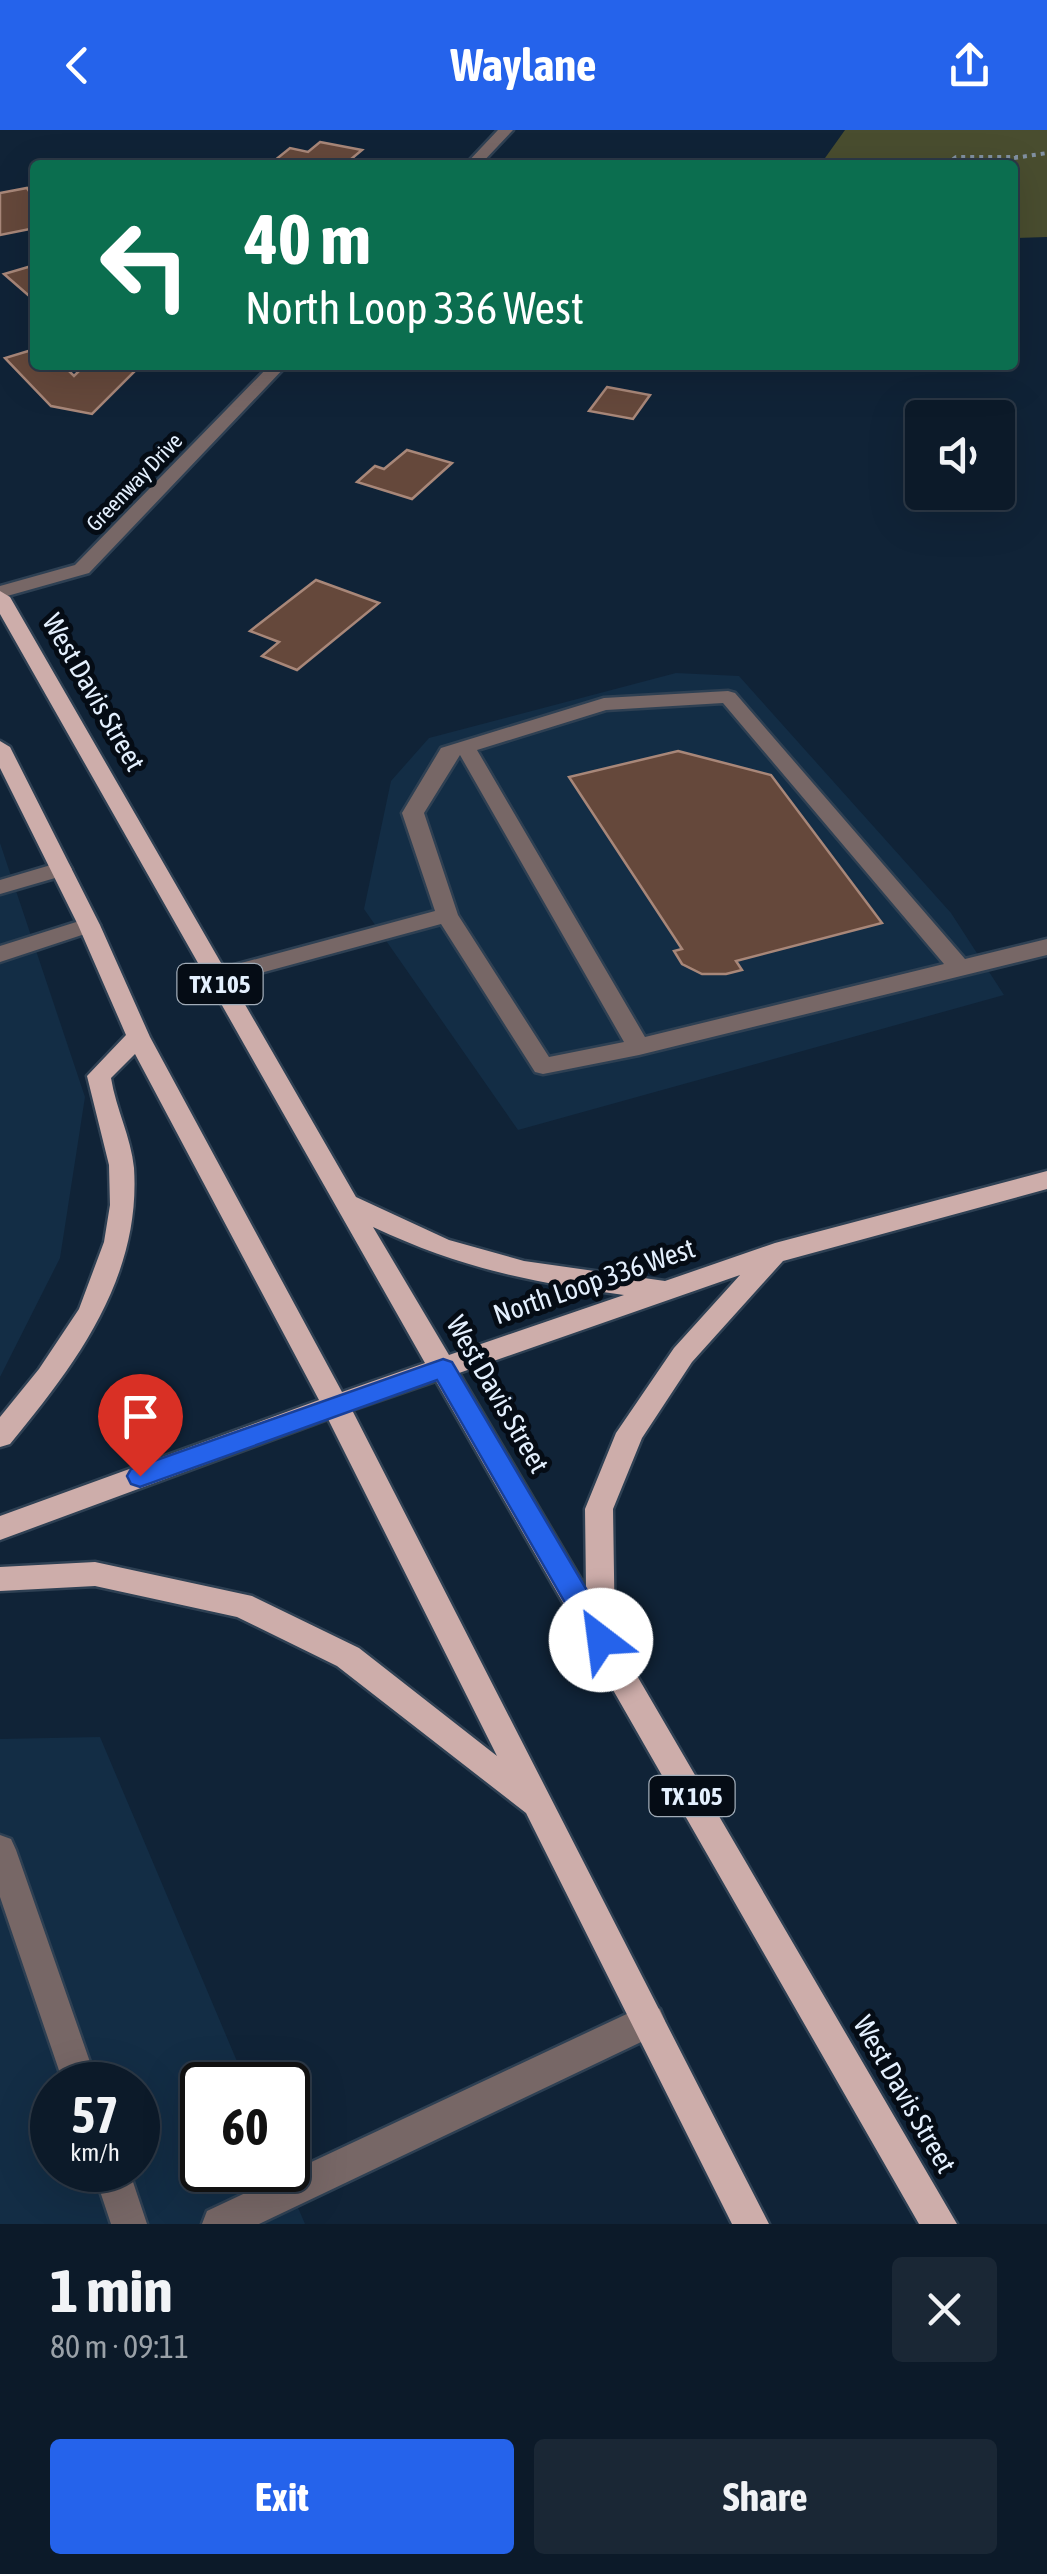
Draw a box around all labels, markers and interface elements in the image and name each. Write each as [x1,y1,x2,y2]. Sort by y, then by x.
icon: back [50,38,105,93]
icon: share [942,38,997,93]
text: Waylane [451,39,596,91]
text: 40 m [245,199,371,279]
icon: left [80,200,210,330]
text: North Loop 336 West [245,282,584,334]
map controls [905,400,1015,510]
button: sound [905,400,1015,510]
street label: Greenway Drive [81,427,187,537]
street label: West Davis Street [36,608,152,776]
road number: TX 105 [178,964,262,1004]
street label: North Loop 336 West [489,1232,699,1330]
street label: West Davis Street [440,1310,556,1478]
pin [98,1374,183,1477]
icon: arrive [113,1389,168,1444]
position arrow [549,1588,653,1692]
road number: TX 105 [650,1776,734,1816]
street label: West Davis Street [847,2010,963,2178]
speed limit sign: 60 [180,2062,310,2192]
text: 57 [71,2086,118,2144]
text: km/h [70,2138,120,2166]
text: 1 min [50,2256,173,2325]
button: close [892,2257,997,2362]
text: 80 m · 09:11 [50,2328,189,2365]
button: Exit [50,2439,514,2554]
button: Share [534,2439,997,2554]

